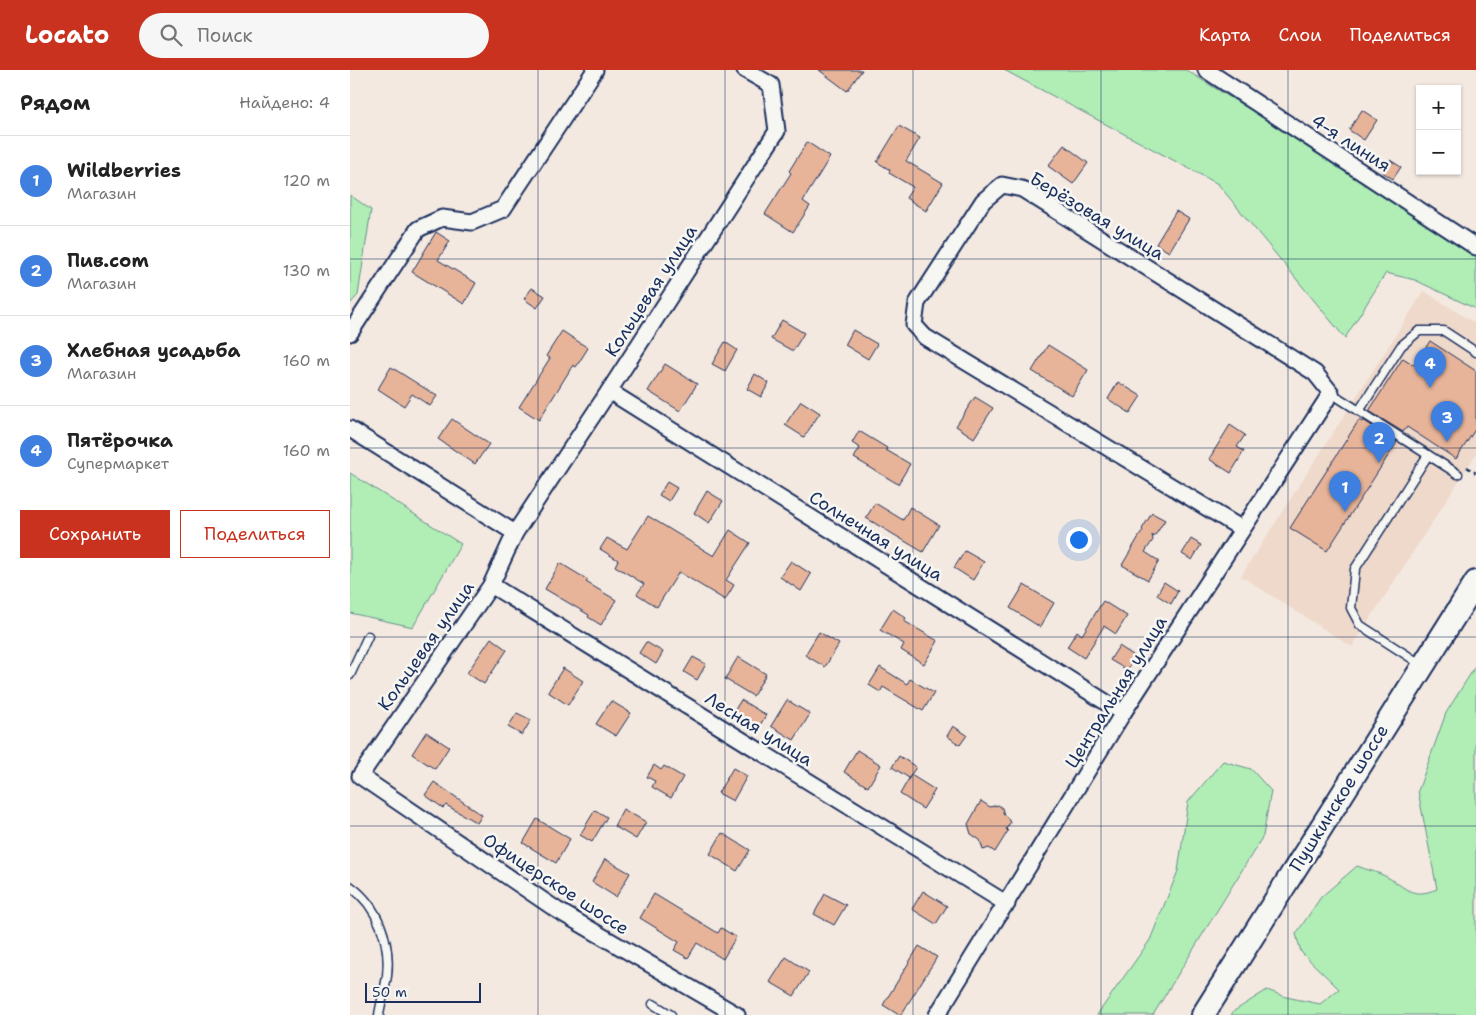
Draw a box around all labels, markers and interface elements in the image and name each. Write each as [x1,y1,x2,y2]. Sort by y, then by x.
search box [139,13,489,58]
text: Locato [25,19,109,51]
icon: search [157,21,185,49]
text: Поиск [197,23,253,48]
text: Карта [1199,23,1250,47]
text: Слои [1278,23,1322,47]
text: Поделиться [1350,23,1451,47]
map controls [1416,85,1461,175]
button: + [1416,85,1461,130]
text: Рядом [20,89,90,117]
text: Найдено: 4 [239,92,330,113]
street label: 4-я линия [1307,108,1395,178]
button: − [1416,130,1461,175]
text: Wildberries [67,158,181,183]
street label: Берёзовая улица [1025,166,1169,266]
text: 1 [32,170,40,191]
text: 120 m [283,170,330,191]
text: Магазин [67,183,136,204]
street label: Кольцевая улица [599,220,703,362]
text: Пив.com [67,248,149,273]
text: 2 [30,260,42,281]
text: 130 m [283,260,330,281]
text: Магазин [67,273,136,294]
text: Хлебная усадьба [67,338,240,363]
pin: 4 [1414,347,1446,388]
text: 3 [30,350,42,371]
text: 160 m [283,350,330,371]
text: Магазин [67,363,136,384]
pin: 3 [1431,401,1463,442]
pin: 2 [1363,422,1395,463]
text: Пятёрочка [67,428,173,453]
text: 4 [30,440,42,461]
text: 160 m [283,440,330,461]
text: Супермаркет [67,453,169,474]
pin: 1 [1329,471,1361,512]
street label: Солнечная улица [805,485,947,587]
button: Сохранить [20,510,170,558]
button: Поделиться [180,510,330,558]
your location [1066,527,1092,553]
street label: Кольцевая улица [372,577,480,715]
street label: Центральная улица [1059,611,1173,773]
street label: Лесная улица [701,686,817,772]
street label: Пушкинское шоссе [1284,720,1394,876]
street label: Офицерское шоссе [478,828,634,940]
scale bar [365,980,481,1003]
text: 50 m [372,983,407,1001]

